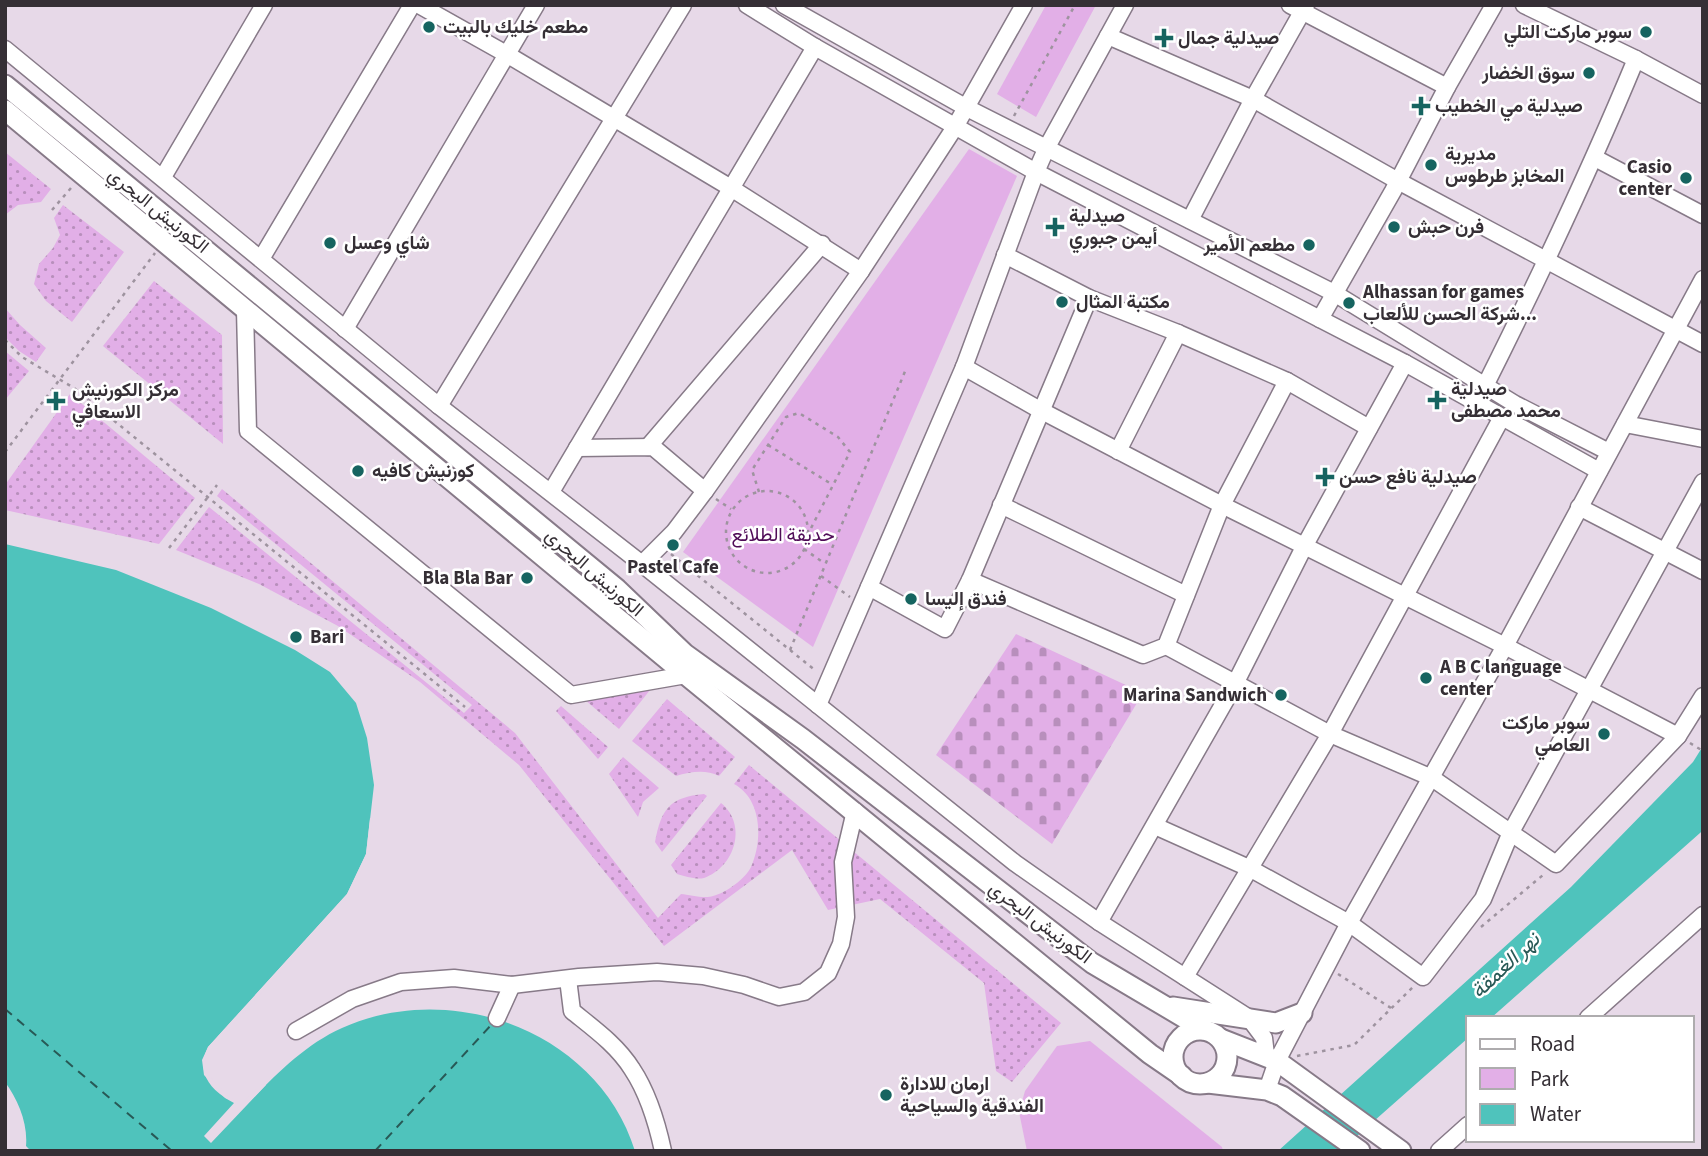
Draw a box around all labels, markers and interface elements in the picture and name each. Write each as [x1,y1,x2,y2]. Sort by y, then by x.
place label: مطعم خليك بالبيت [443,14,588,41]
marker: مطعم خليك بالبيت [421,19,437,35]
place label: سوبر ماركت التلي [1504,19,1632,48]
marker: سوبر ماركت التلي [1638,24,1654,40]
place label: صيدلية جمال [1178,25,1279,52]
marker: صيدلية جمال [1156,30,1172,46]
place label: سوق الخضار [1481,60,1575,87]
marker: سوق الخضار [1581,65,1597,81]
place label: صيدلية مي الخطيب [1435,93,1583,122]
marker: صيدلية مي الخطيب [1413,98,1429,114]
place label: مديرية المخابز طرطوس [1445,141,1564,190]
place label: Casio center [1619,154,1672,203]
marker: مديرية المخابز طرطوس [1423,157,1439,173]
street label: الكورنيش البحري [101,162,214,261]
marker: Casio center [1678,170,1694,186]
place label: صيدلية أيمن جبوري [1069,203,1157,254]
place label: فرن حبش [1408,214,1484,241]
marker: صيدلية أيمن جبوري [1047,219,1063,235]
marker: فرن حبش [1386,219,1402,235]
place label: شاي وعسل [344,230,430,259]
place label: مطعم الأمير [1202,232,1295,259]
marker: شاي وعسل [322,235,338,251]
marker: مطعم الأمير [1301,237,1317,253]
place label: Alhassan for games شركة الحسن للألعاب... [1362,279,1537,328]
place label: مكتبة المثال [1076,289,1170,316]
marker: مكتبة المثال [1054,294,1070,310]
marker: Alhassan for games شركة الحسن للألعاب... [1341,295,1357,311]
place label: صيدلية محمد مصطفى [1451,376,1561,425]
place label: مركز الكورنيش الاسعافي [72,377,179,428]
marker: مركز الكورنيش الاسعافي [46,391,66,411]
marker: صيدلية محمد مصطفى [1429,392,1445,408]
place label: كورنيش كافيه [372,458,475,485]
marker: كورنيش كافيه [350,463,366,479]
place label: صيدلية نافع حسن [1339,464,1477,491]
marker: صيدلية نافع حسن [1317,469,1333,485]
street label: الكورنيش البحري [538,522,649,624]
park label: حديقة الطلائع [731,522,835,549]
marker: Pastel Cafe [665,537,681,553]
place label: Pastel Cafe [627,554,719,581]
place label: Bla Bla Bar [422,565,513,592]
marker: Bla Bla Bar [519,570,535,586]
place label: فندق إليسا [925,586,1007,613]
marker: فندق إليسا [903,591,919,607]
place label: Bari [310,624,344,651]
marker: Bari [288,629,304,645]
place label: A B C language center [1439,654,1562,703]
marker: A B C language center [1418,670,1434,686]
place label: Marina Sandwich [1123,682,1267,709]
marker: Marina Sandwich [1273,687,1289,703]
place label: سوبر ماركت العاصي [1502,710,1590,761]
marker: سوبر ماركت العاصي [1596,726,1612,742]
street label: الكورنيش البحري [982,875,1097,972]
water label: نهر الغمقة [1464,924,1547,1005]
legend [1466,1016,1694,1142]
text: Road [1530,1029,1575,1059]
text: Park [1530,1064,1570,1094]
place label: ارمان للادارة الفندقية والسياحية [900,1071,1044,1120]
marker: ارمان للادارة الفندقية والسياحية [878,1087,894,1103]
text: Water [1530,1099,1582,1129]

